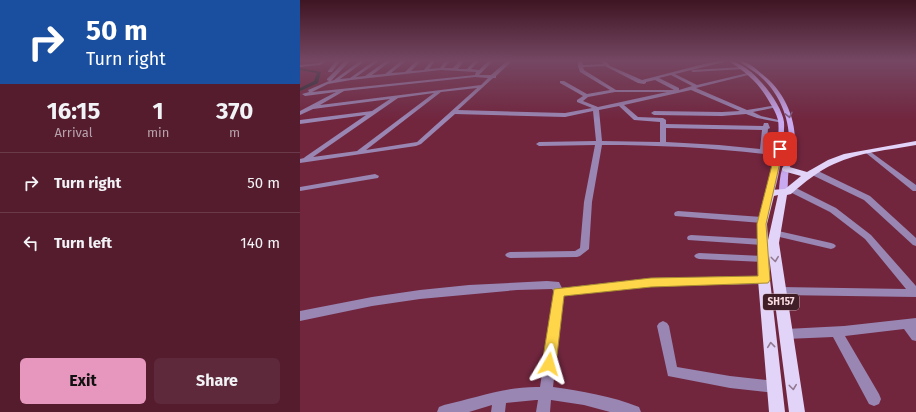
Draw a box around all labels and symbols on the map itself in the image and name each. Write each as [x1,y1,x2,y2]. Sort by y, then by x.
one-way arrow [784,111,793,118]
pin [763,132,797,166]
one-way arrow [770,256,779,262]
road number: SH157 [763,294,799,310]
one-way arrow [766,342,775,348]
position arrow [528,343,570,385]
one-way arrow [789,384,798,390]

